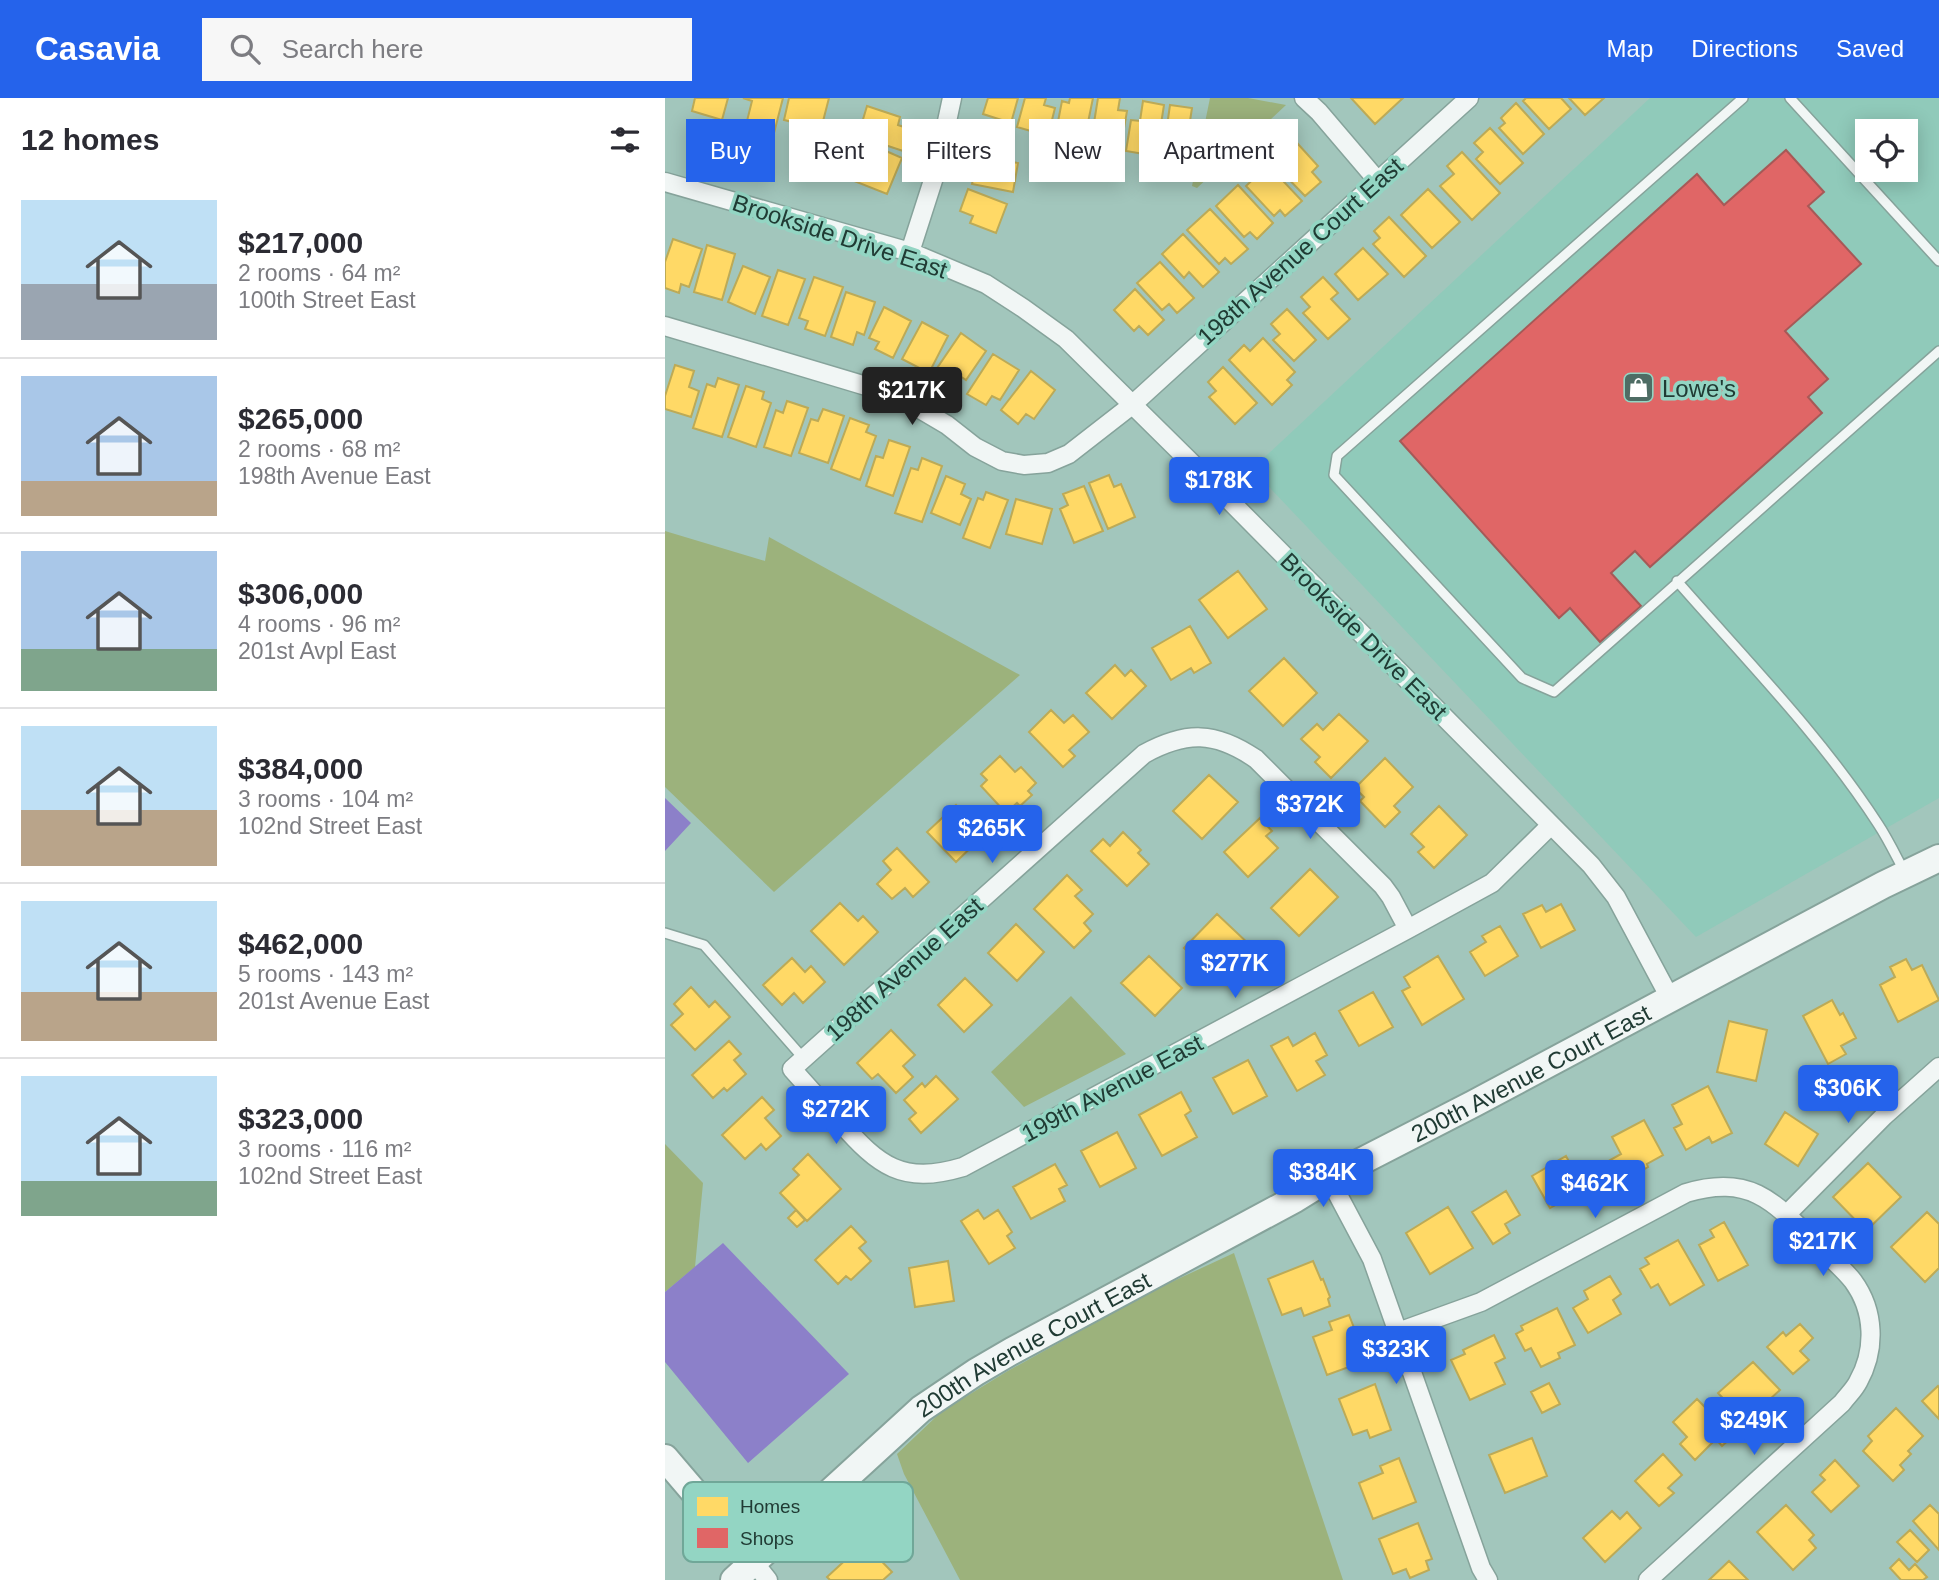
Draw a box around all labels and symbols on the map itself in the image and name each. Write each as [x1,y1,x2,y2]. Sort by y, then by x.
street label: 198th Avenue Court East [1192,152,1408,350]
street label: Brookside Drive East [729,189,951,284]
pin: $217K [863,368,961,427]
shop icon: Lowe's [1622,371,1656,405]
place label: Lowe's [1662,375,1736,402]
pin: $178K [1170,458,1268,517]
street label: Brookside Drive East [1275,547,1453,725]
pin: $372K [1261,782,1359,841]
pin: $265K [943,806,1041,865]
street label: 198th Avenue East [820,891,988,1046]
pin: $277K [1186,940,1284,1000]
street label: 200th Avenue Court East [1407,998,1655,1147]
street label: 199th Avenue East [1017,1029,1207,1147]
pin: $306K [1799,1066,1897,1125]
pin: $272K [787,1086,885,1146]
pin: $384K [1274,1150,1372,1209]
pin: $462K [1546,1160,1644,1220]
pin: $217K [1774,1218,1872,1278]
street label: 200th Avenue Court East [910,1266,1155,1422]
pin: $323K [1347,1326,1445,1386]
pin: $249K [1705,1398,1803,1457]
legend [683,1482,913,1562]
text: Homes [740,1496,800,1517]
text: Shops [740,1528,794,1549]

